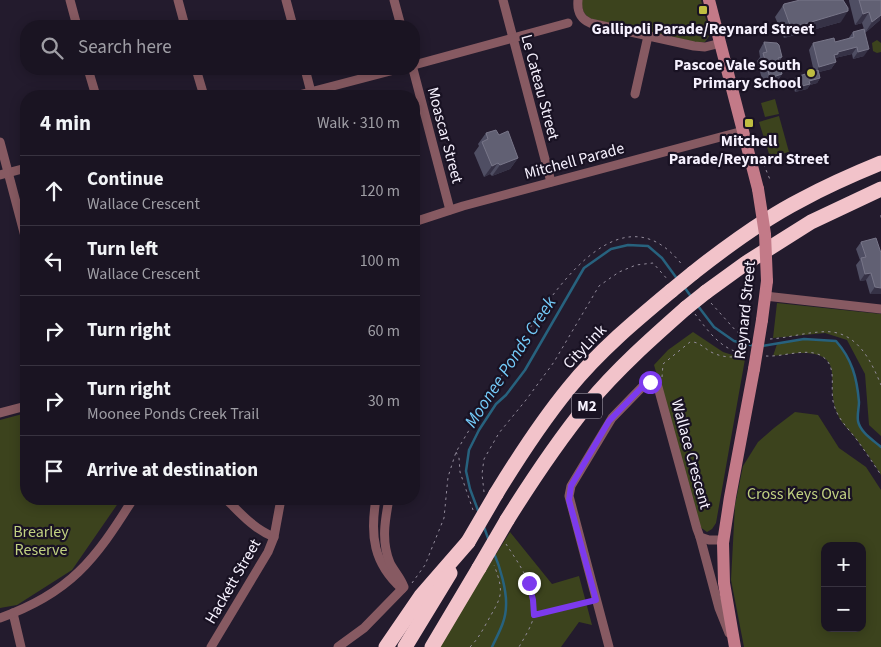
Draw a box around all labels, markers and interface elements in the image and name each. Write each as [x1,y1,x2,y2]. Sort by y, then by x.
marker: Gallipoli Parade/Reynard Street [697,4,709,16]
place label: Gallipoli Parade/Reynard Street [592,18,814,40]
search box [20,20,420,75]
street label: Le Cateau Street [515,32,565,143]
icon: search [38,34,66,62]
text: Search here [78,34,172,61]
place label: Pascoe Vale South Primary School [674,54,801,94]
marker: Pascoe Vale South Primary School [805,67,817,79]
street label: Moascar Street [422,85,469,186]
text: 4 min [40,108,91,138]
text: Walk · 310 m [317,112,400,134]
marker: Mitchell Parade/Reynard Street [743,117,755,129]
place label: Mitchell Parade/Reynard Street [669,130,829,170]
street label: Mitchell Parade [522,137,627,185]
text: Continue [87,166,164,193]
icon: ahead [40,177,68,205]
text: 120 m [360,180,400,202]
text: Wallace Crescent [87,193,200,215]
text: Turn left [87,236,158,263]
icon: left [40,247,68,275]
text: 100 m [360,250,400,272]
street label: Reynard Street [729,259,761,360]
text: Wallace Crescent [87,263,200,285]
water label: Moonee Ponds Creek [459,291,563,433]
icon: right [40,317,68,345]
text: Turn right [87,317,171,344]
street label: CityLink [558,319,612,374]
text: 60 m [368,320,400,342]
route start [639,371,662,394]
text: Turn right [87,376,171,403]
icon: right [40,387,68,415]
text: 30 m [368,390,400,412]
road number: M2 [572,394,602,418]
street label: Wallace Crescent [666,397,716,512]
text: Moonee Ponds Creek Trail [87,403,259,425]
icon: arrive [40,457,68,485]
text: Arrive at destination [87,457,258,484]
park label: Cross Keys Oval [747,483,851,505]
park label: Brearley Reserve [13,521,69,561]
street label: Hackett Street [200,534,266,628]
map controls [821,542,866,632]
button: + [821,542,866,587]
route end [518,572,541,595]
button: − [821,587,866,632]

